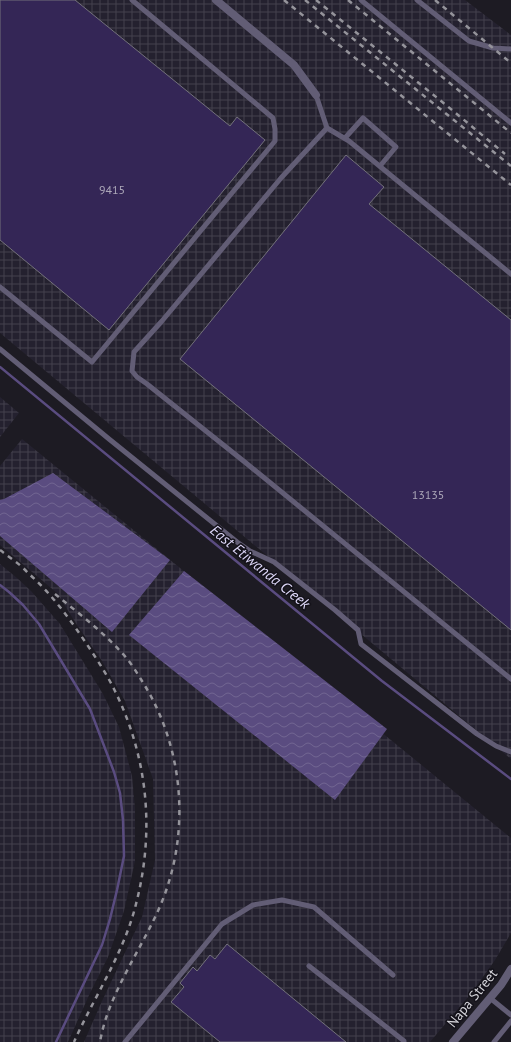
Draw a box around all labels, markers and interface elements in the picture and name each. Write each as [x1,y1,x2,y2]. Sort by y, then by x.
house number: 9415 [99,182,125,197]
house number: 13135 [412,487,444,502]
water label: East Etiwanda Creek [206,520,315,614]
street label: Napa Street [443,965,501,1031]

